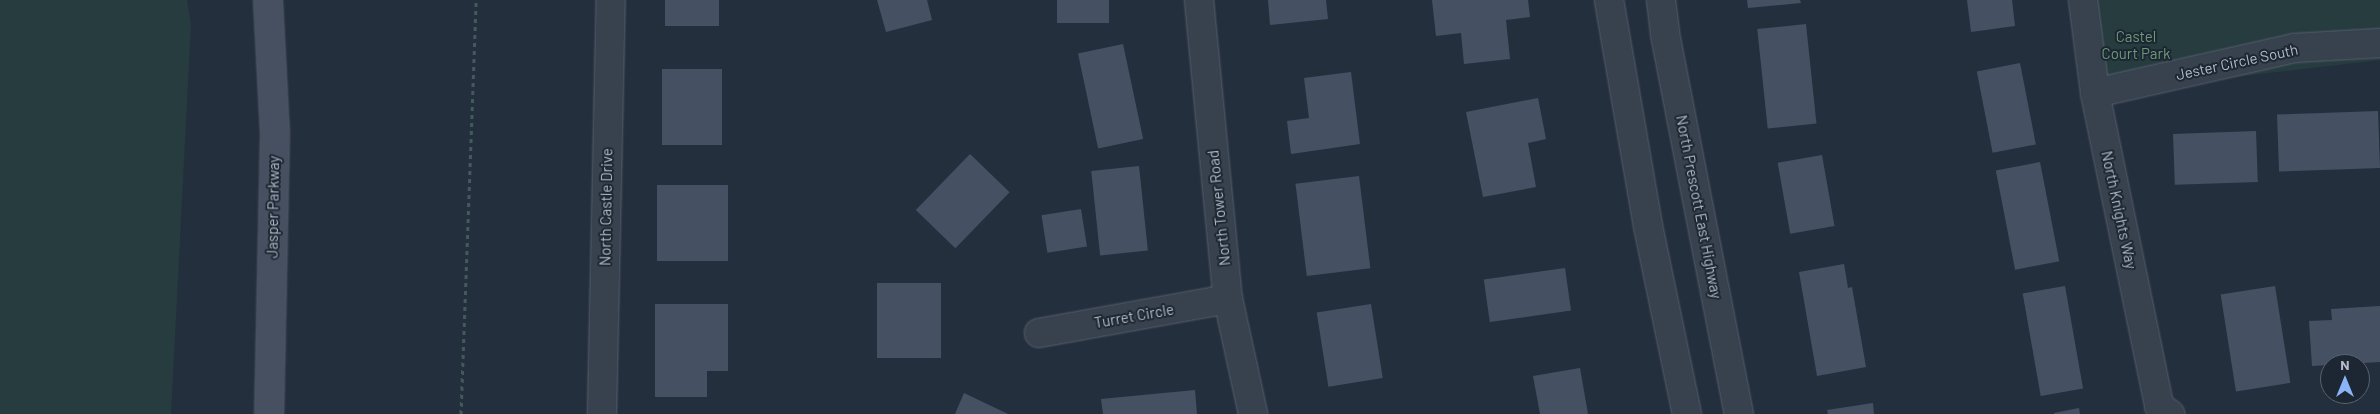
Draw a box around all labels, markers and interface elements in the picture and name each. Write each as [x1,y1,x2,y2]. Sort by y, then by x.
park label: Castel Court Park [2102,27,2170,62]
street label: Jester Circle South [2174,40,2300,84]
street label: North Prescott East Highway [1672,114,1726,300]
street label: North Castle Drive [596,148,616,266]
street label: North Tower Road [1204,149,1234,267]
street label: North Knights Way [2098,149,2140,271]
street label: Jasper Parkway [263,155,283,259]
street label: Turret Circle [1093,300,1175,332]
north arrow [2320,354,2370,404]
text: N [2340,356,2350,373]

